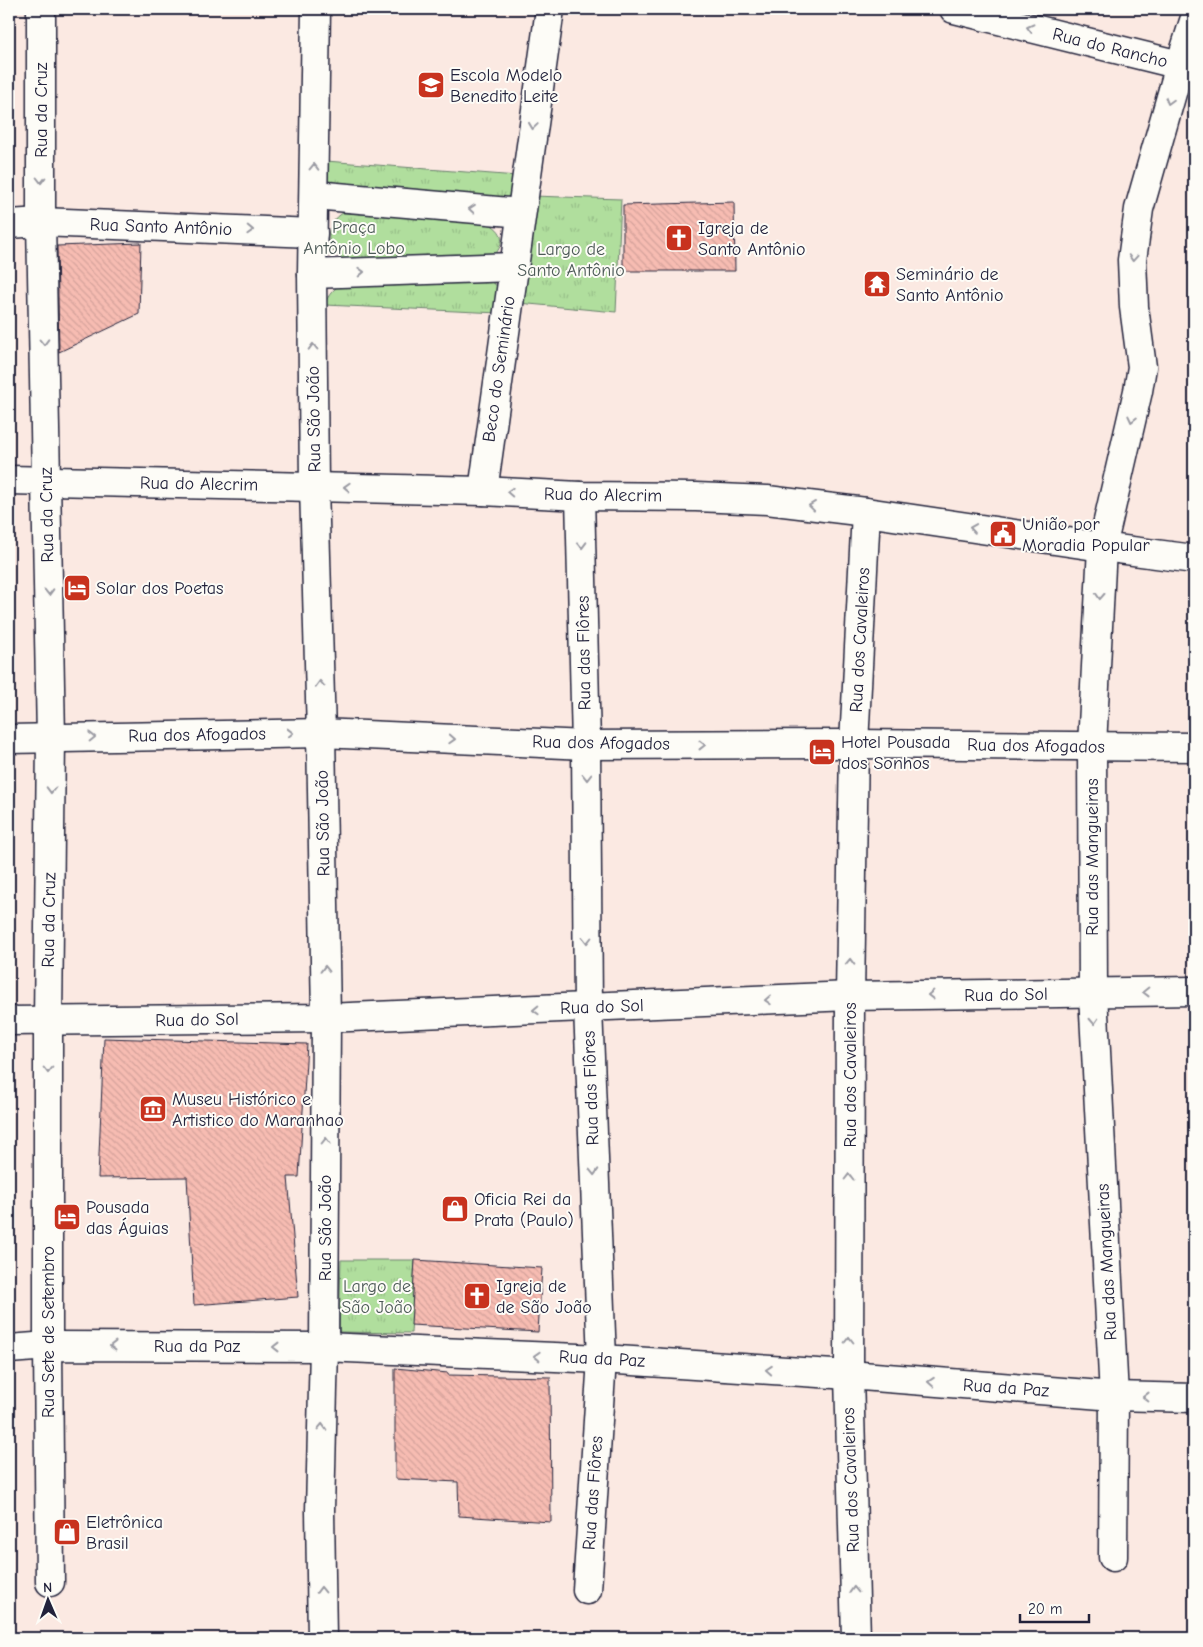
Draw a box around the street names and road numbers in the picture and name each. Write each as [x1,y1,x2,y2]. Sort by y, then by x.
street label: Rua do Rancho [1050,24,1170,72]
street label: Rua da Cruz [31,62,52,158]
street label: Rua Santo Antônio [89,214,233,240]
street label: Beco do Seminário [478,295,520,443]
street label: Rua São João [303,366,325,472]
street label: Rua da Cruz [36,467,58,563]
street label: Rua do Alecrim [140,472,258,496]
street label: Rua do Alecrim [544,483,662,507]
street label: Rua dos Cavaleiros [846,567,874,713]
street label: Rua das Flôres [573,595,595,711]
street label: Rua dos Afogados [128,723,266,747]
street label: Rua dos Afogados [532,731,670,755]
street label: Rua dos Afogados [967,734,1105,758]
street label: Rua São João [312,770,334,876]
street label: Rua das Mangueiras [1082,778,1103,936]
street label: Rua da Cruz [38,872,60,968]
street label: Rua do Sol [964,984,1048,1006]
street label: Rua do Sol [560,995,644,1019]
street label: Rua dos Cavaleiros [840,1002,861,1148]
street label: Rua do Sol [155,1009,239,1031]
street label: Rua das Flôres [579,1030,603,1146]
street label: Rua São João [315,1175,336,1281]
street label: Rua das Mangueiras [1092,1183,1122,1341]
street label: Rua Sete de Setembro [38,1246,59,1418]
street label: Rua da Paz [154,1336,240,1357]
street label: Rua da Paz [558,1346,646,1372]
street label: Rua da Paz [962,1375,1050,1402]
street label: Rua dos Cavaleiros [838,1407,864,1553]
street label: Rua das Flôres [579,1435,607,1551]

